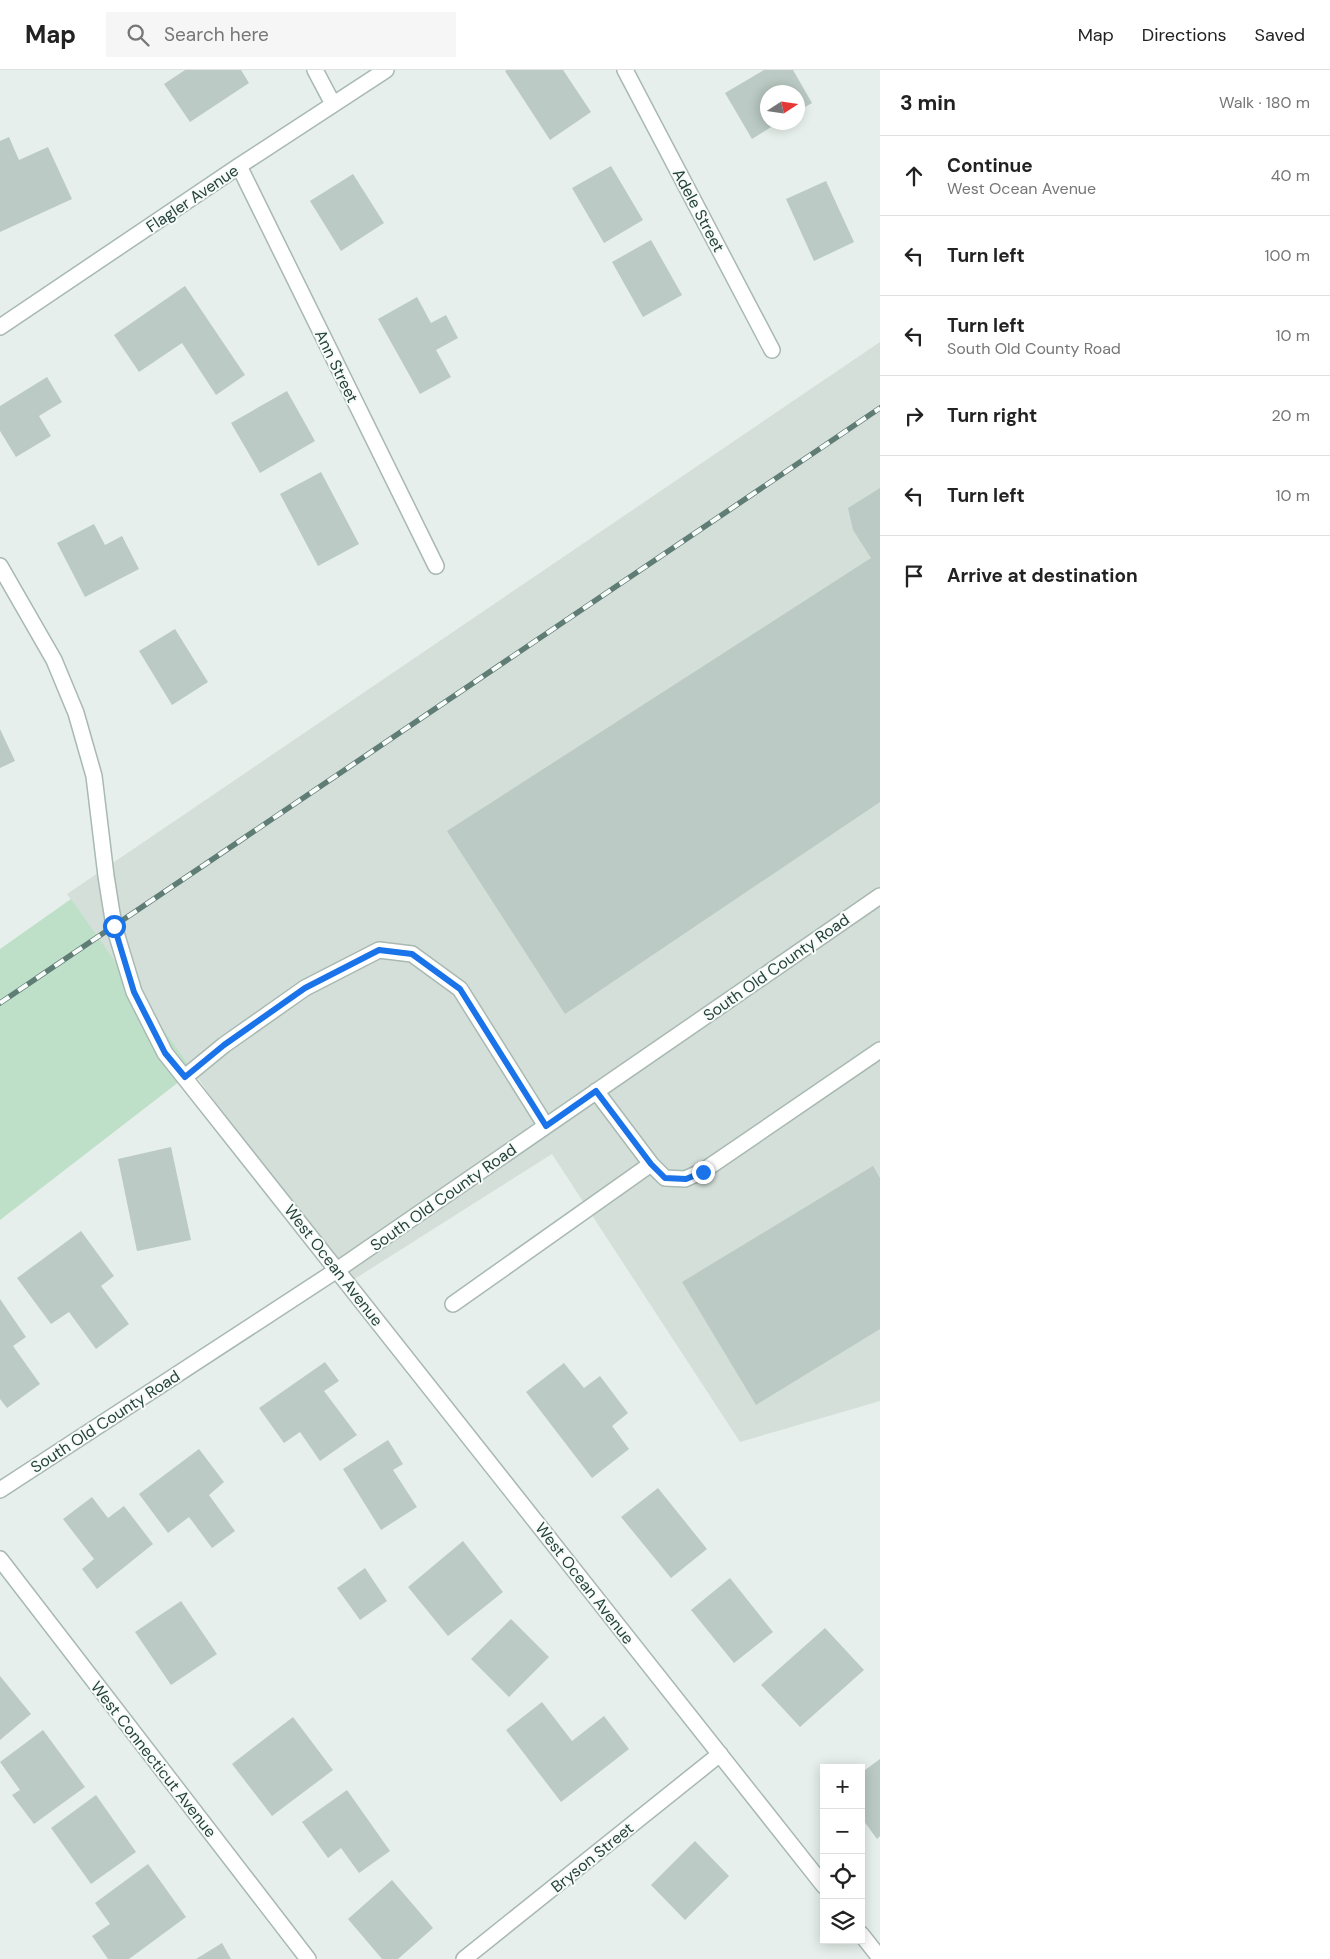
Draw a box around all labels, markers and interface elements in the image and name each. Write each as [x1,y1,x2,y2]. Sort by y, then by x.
search box [106,12,456,57]
text: Map [25,19,76,50]
icon: search [124,21,152,49]
text: Search here [164,22,269,47]
text: Map [1078,23,1114,47]
text: Directions [1142,23,1227,47]
text: Saved [1255,23,1305,47]
north arrow [760,85,805,130]
text: 3 min [900,89,956,117]
text: Walk · 180 m [1219,92,1310,113]
text: Continue [947,153,1033,178]
street label: Flagler Avenue [142,160,242,237]
icon: ahead [900,162,928,190]
street label: Adele Street [668,165,729,256]
text: 40 m [1271,165,1310,186]
text: West Ocean Avenue [947,178,1096,199]
icon: left [900,242,928,270]
text: Turn left [947,243,1025,268]
text: 100 m [1265,245,1310,266]
text: Turn left [947,313,1025,338]
icon: left [900,322,928,350]
text: 10 m [1276,325,1310,346]
street label: Ann Street [310,326,363,406]
text: South Old County Road [947,338,1121,359]
icon: right [900,402,928,430]
text: Turn right [947,403,1037,428]
text: 20 m [1271,405,1310,426]
icon: left [900,482,928,510]
text: Turn left [947,483,1025,508]
text: 10 m [1276,485,1310,506]
icon: arrive [900,562,928,590]
text: Arrive at destination [947,563,1138,588]
street label: South Old County Road [699,909,854,1026]
route start [103,915,126,938]
street label: South Old County Road [366,1139,521,1256]
route end [692,1161,715,1184]
street label: West Ocean Avenue [279,1200,388,1331]
street label: South Old County Road [27,1365,184,1478]
street label: West Ocean Avenue [530,1518,639,1649]
street label: West Connecticut Avenue [86,1677,221,1842]
map controls [820,1764,865,1944]
button: + [820,1764,865,1809]
button: − [820,1809,865,1854]
street label: Bryson Street [547,1818,638,1897]
button: locate [820,1854,865,1899]
button: layers [820,1899,865,1944]

